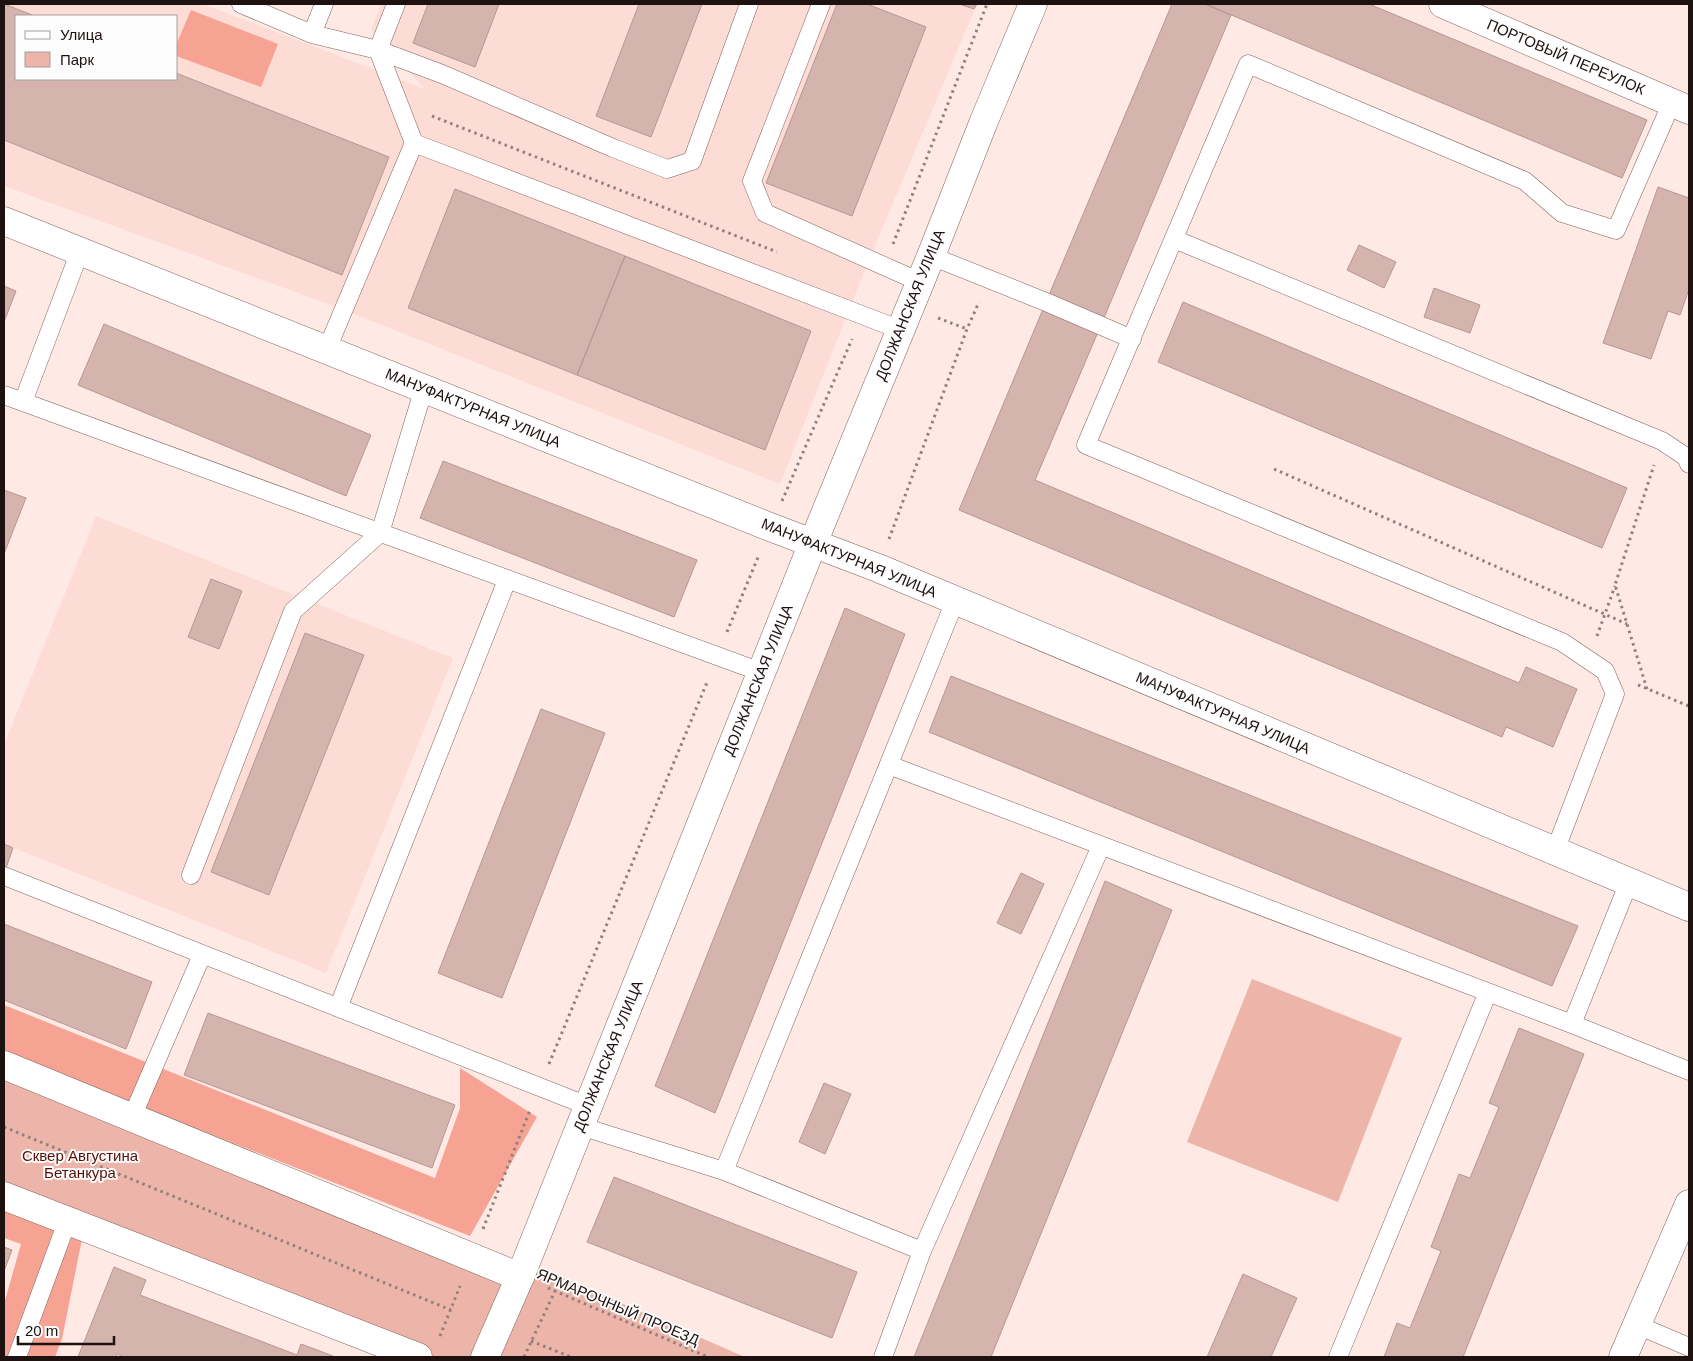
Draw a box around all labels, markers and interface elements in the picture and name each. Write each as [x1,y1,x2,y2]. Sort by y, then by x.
legend [15,15,178,80]
street label: ПОРТОВЫЙ ПЕРЕУЛОК [1485,15,1648,98]
text: Улица [60,26,103,43]
text: Парк [60,51,94,68]
street label: ДОЛЖАНСКАЯ УЛИЦА [871,227,948,383]
street label: МАНУФАКТУРНАЯ УЛИЦА [383,365,563,451]
street label: МАНУФАКТУРНАЯ УЛИЦА [759,515,939,601]
street label: ДОЛЖАНСКАЯ УЛИЦА [719,602,796,758]
street label: МАНУФАКТУРНАЯ УЛИЦА [1134,668,1313,757]
street label: ДОЛЖАНСКАЯ УЛИЦА [569,978,646,1134]
park label: Сквер Августина Бетанкура [22,1147,139,1181]
street label: ЯРМАРОЧНЫЙ ПРОЕЗД [535,1265,702,1348]
scale bar [18,1314,114,1346]
text: 20 m [25,1322,58,1339]

